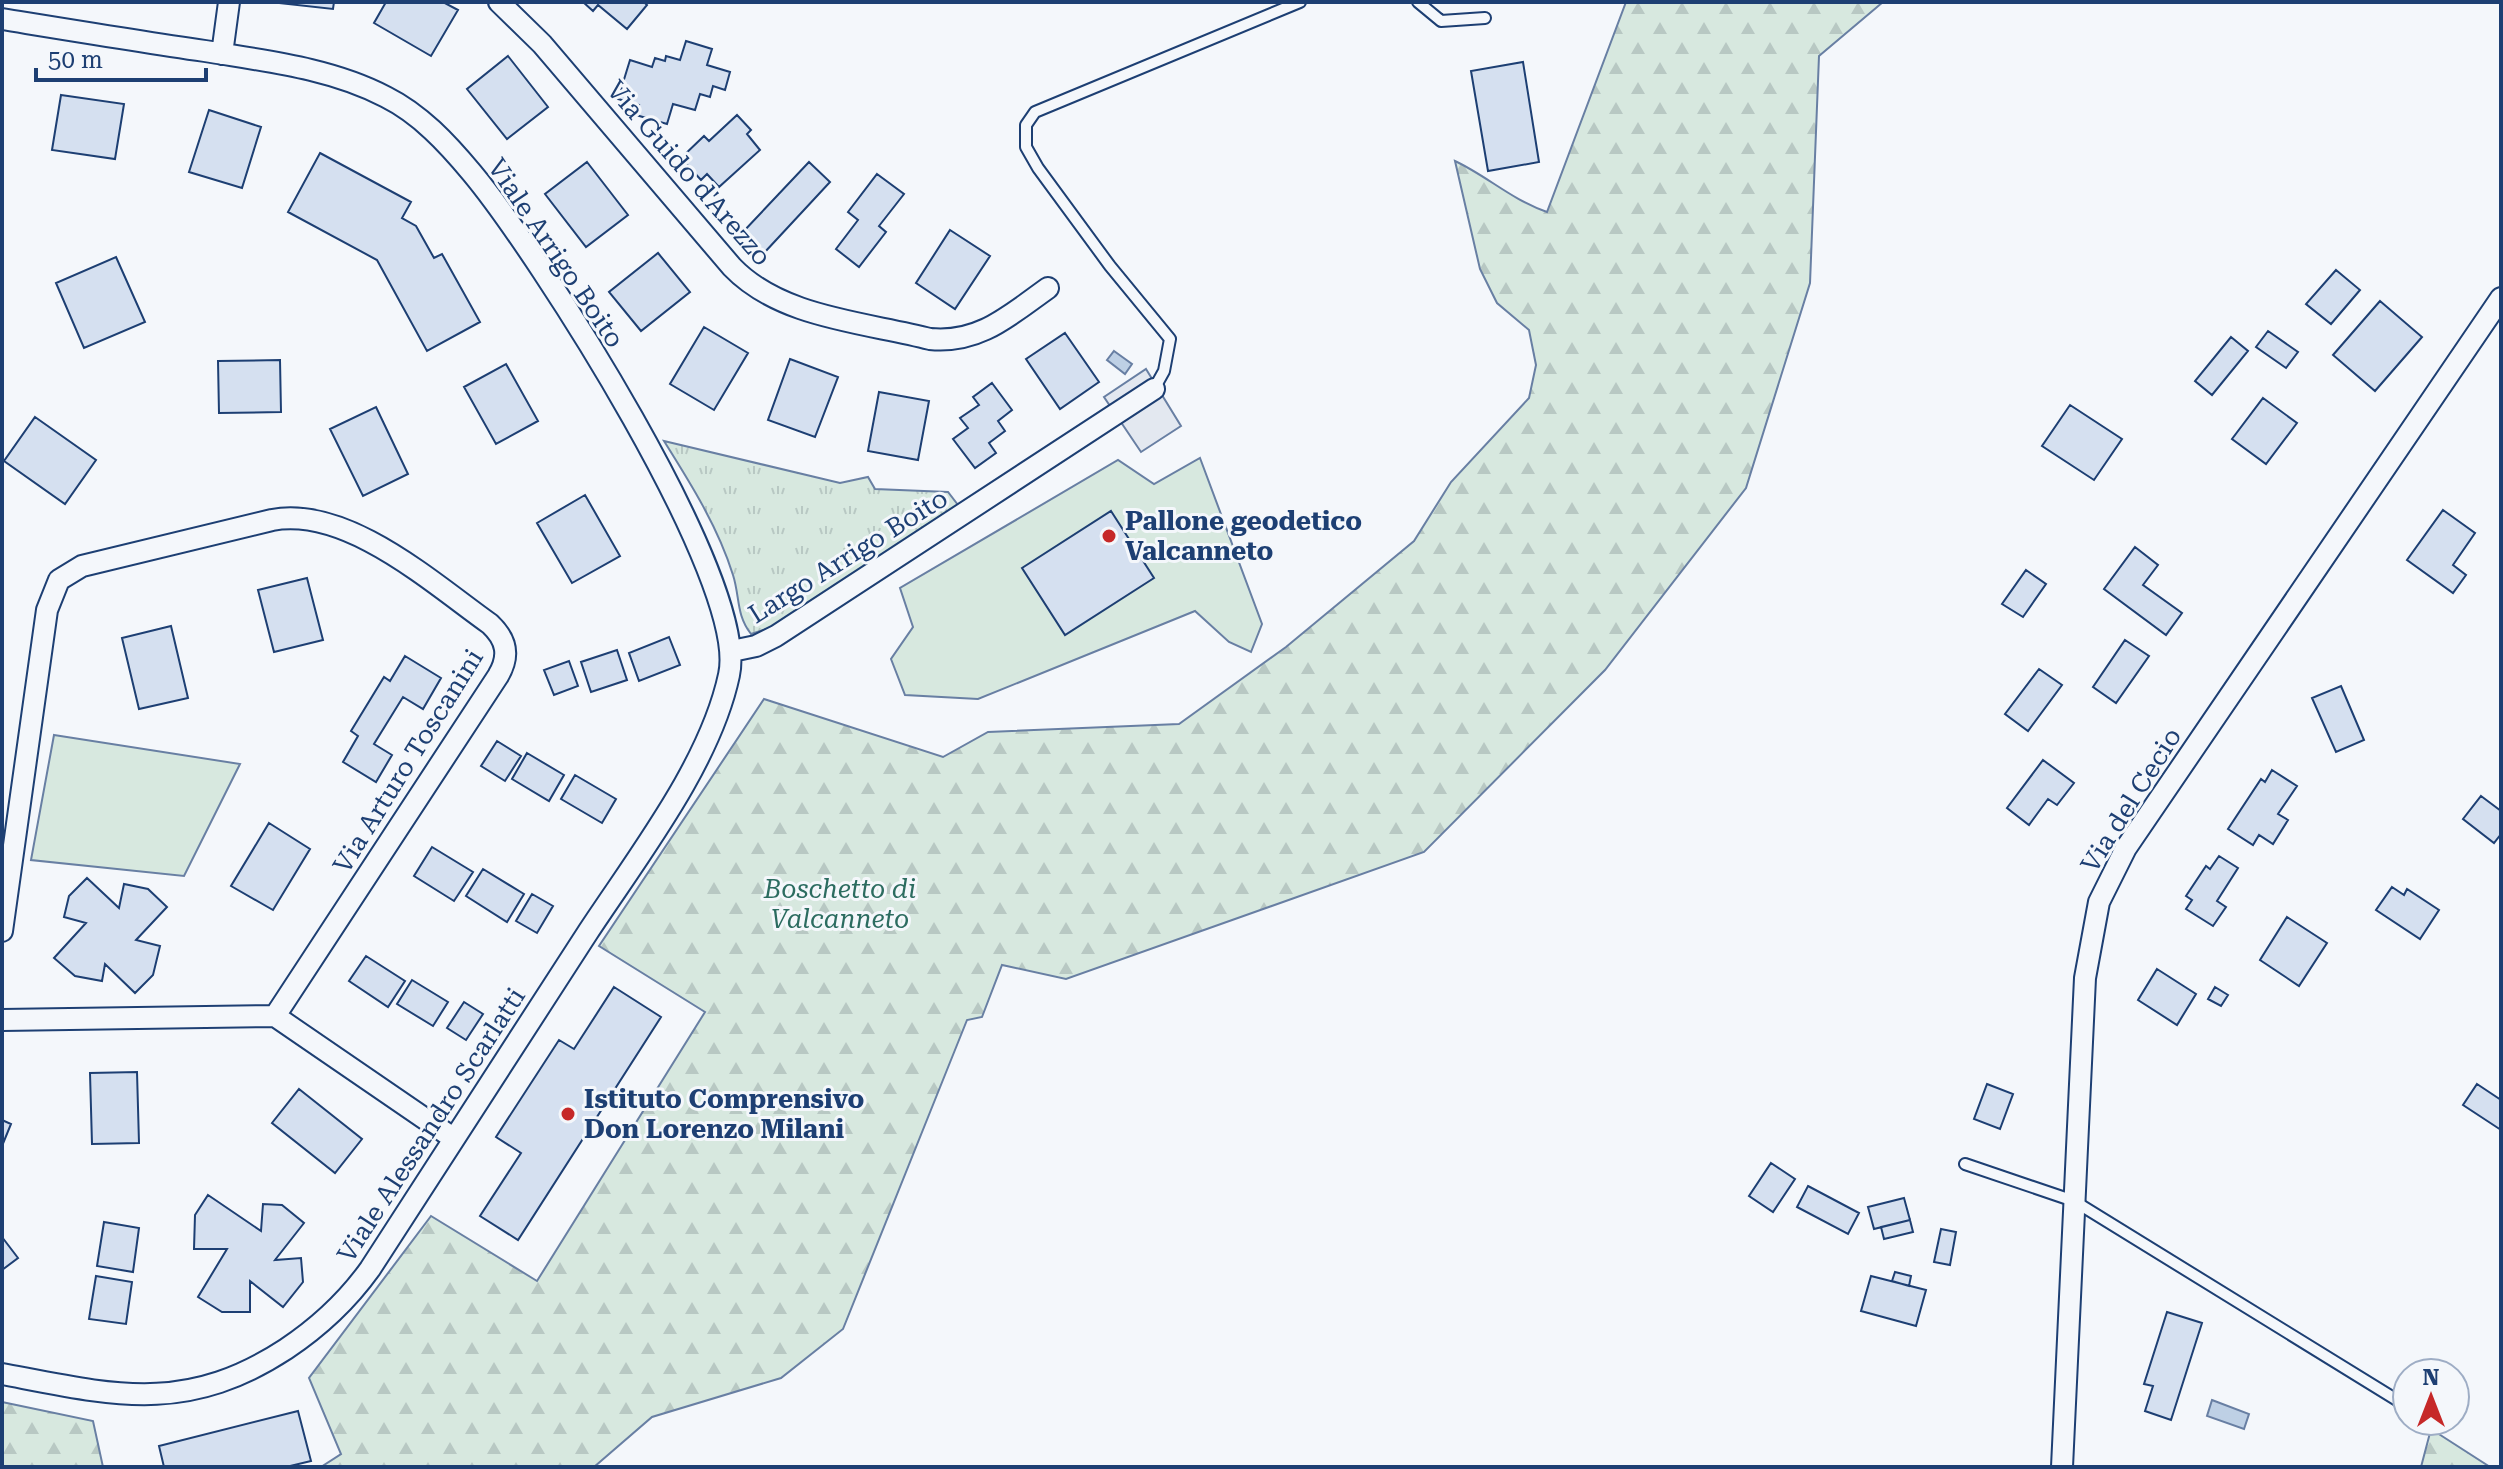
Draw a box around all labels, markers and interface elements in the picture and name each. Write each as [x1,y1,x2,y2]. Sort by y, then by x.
scale bar [36,32,206,82]
text: 50 m [48,46,103,74]
street label: Via Guido d'Arezzo [601,75,777,271]
street label: Viale Arrigo Boito [482,153,630,353]
street label: Largo Arrigo Boito [743,483,953,629]
place label: Pallone geodetico Valcanneto [1125,506,1362,566]
marker: Pallone geodetico Valcanneto [1100,527,1118,545]
street label: Via Arturo Toscanini [327,644,489,878]
street label: Via del Cecio [2075,722,2187,878]
park label: Boschetto di Valcanneto [763,874,916,934]
street label: Viale Alessandro Scarlatti [331,982,531,1268]
place label: Istituto Comprensivo Don Lorenzo Milani [584,1084,864,1144]
marker: Istituto Comprensivo Don Lorenzo Milani [559,1105,577,1123]
north arrow [2391,1357,2471,1437]
text: N [2423,1365,2440,1390]

